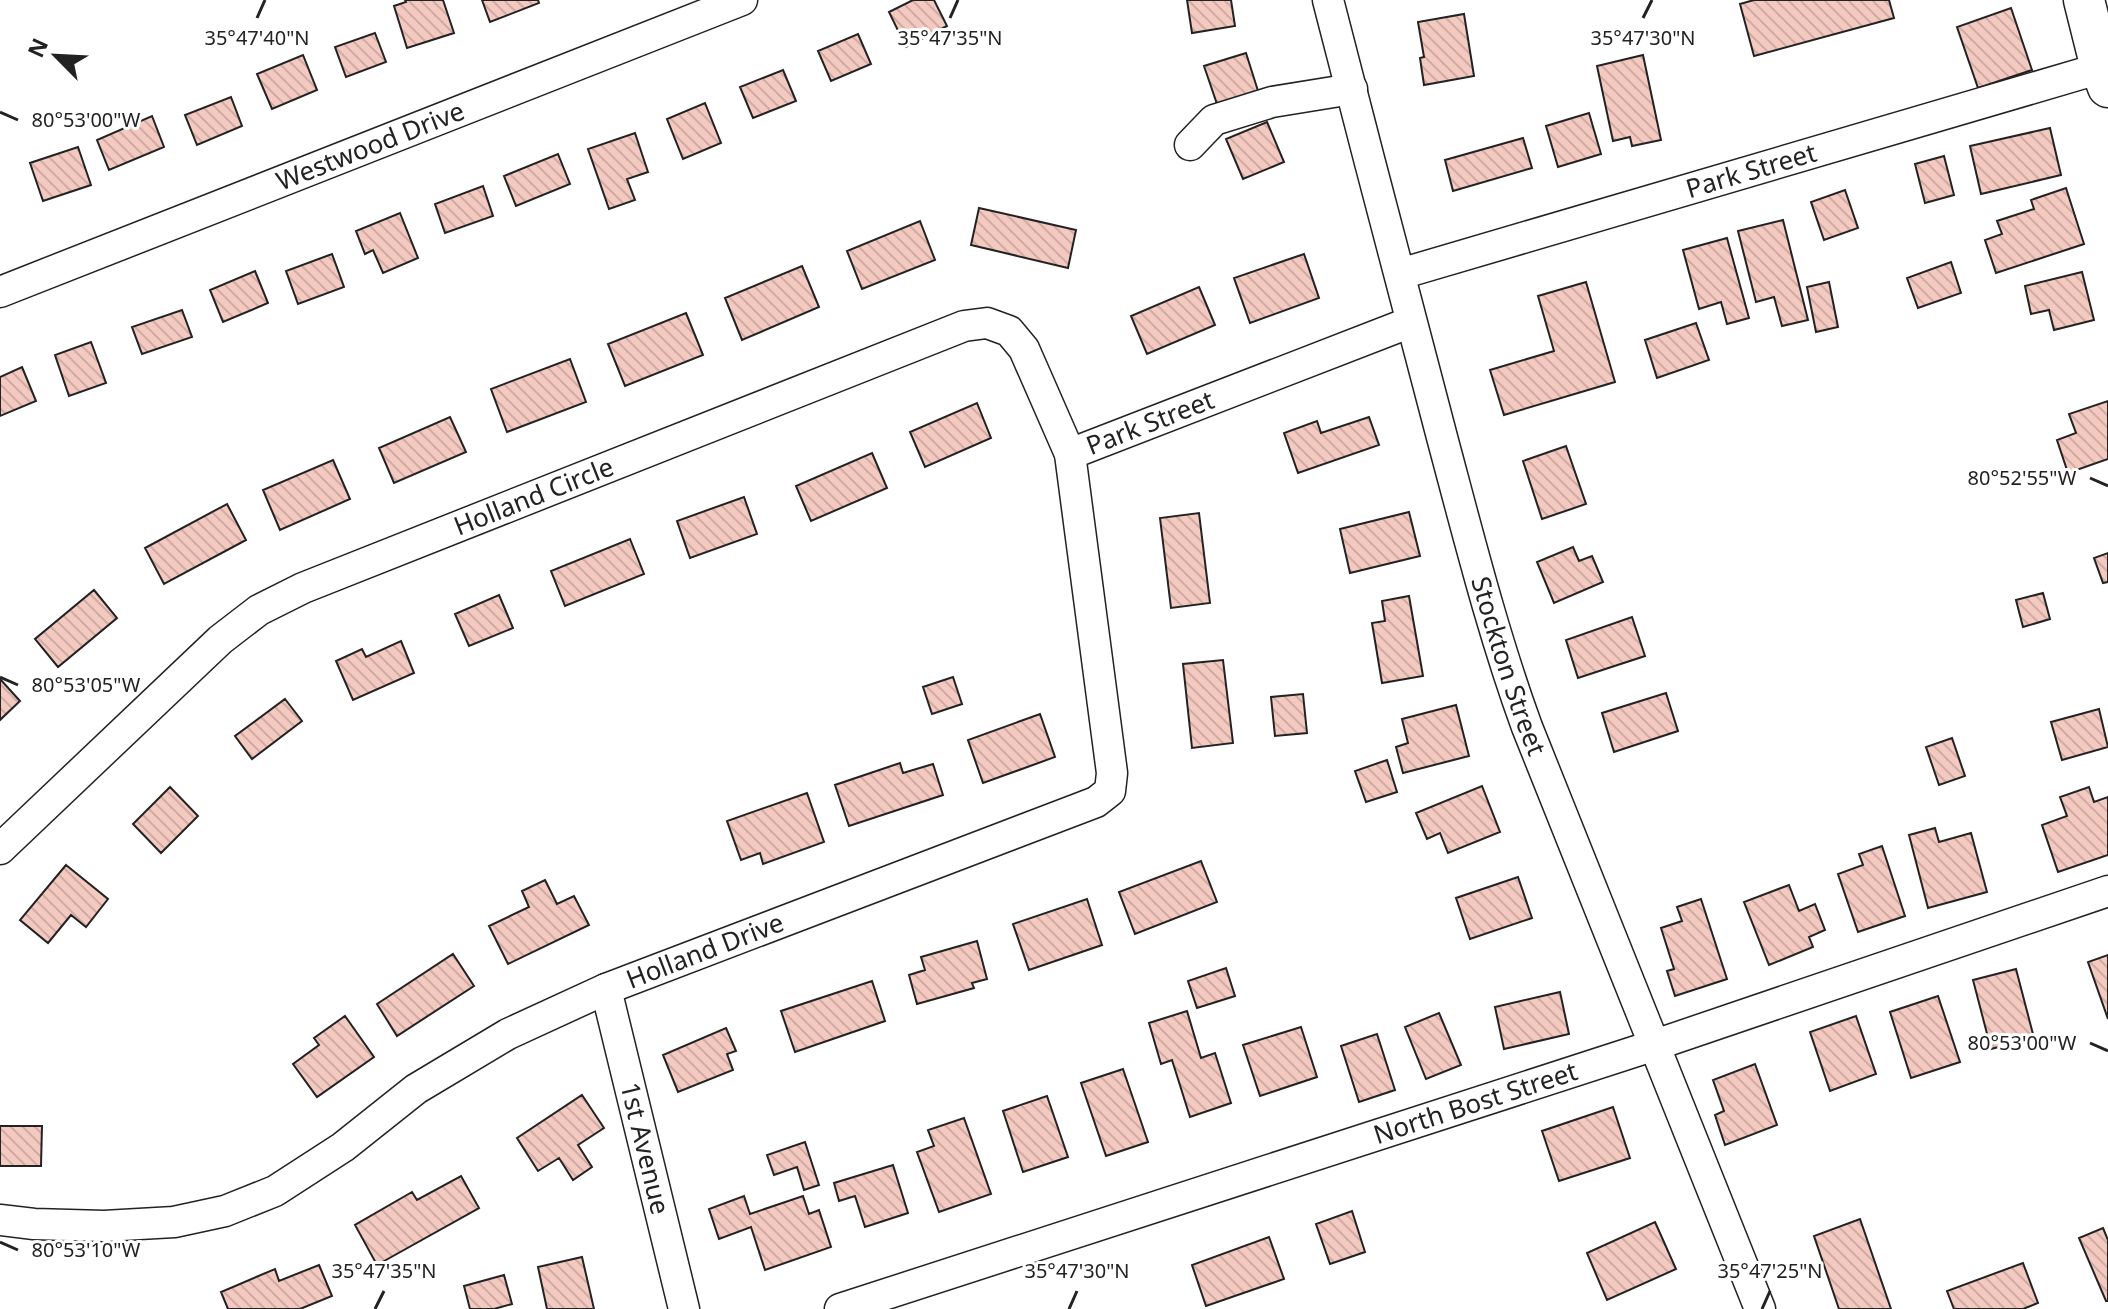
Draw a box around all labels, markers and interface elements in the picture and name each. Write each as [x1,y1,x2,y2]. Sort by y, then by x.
north arrow [16,16,96,96]
text: 35°47'40"N [204,24,310,51]
text: 35°47'35"N [897,24,1003,51]
text: 35°47'30"N [1590,24,1696,51]
text: N [19,33,54,62]
street label: Westwood Drive [271,92,469,199]
text: 80°53'00"W [32,106,141,133]
street label: Park Street [1681,134,1820,206]
street label: Park Street [1081,381,1219,463]
street label: Holland Circle [448,448,619,544]
text: 80°52'55"W [1968,464,2077,491]
street label: Stockton Street [1463,572,1556,760]
text: 80°53'05"W [32,671,141,698]
street label: Holland Drive [621,903,789,997]
text: 80°53'00"W [1968,1029,2077,1056]
street label: North Bost Street [1369,1052,1582,1152]
street label: 1st Avenue [612,1078,679,1218]
text: 80°53'10"W [32,1236,141,1263]
text: 35°47'35"N [331,1257,437,1284]
text: 35°47'30"N [1024,1257,1130,1284]
text: 35°47'25"N [1717,1257,1823,1284]

